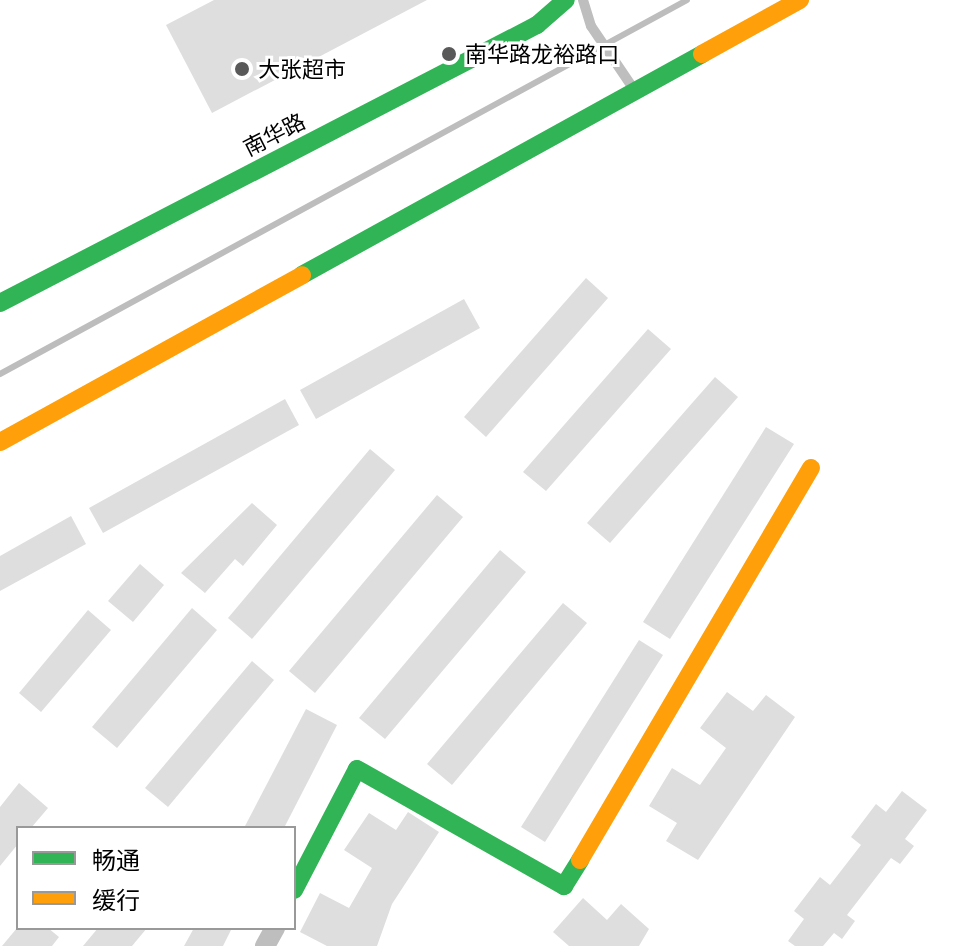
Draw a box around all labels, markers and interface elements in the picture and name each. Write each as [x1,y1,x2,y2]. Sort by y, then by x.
place label: 南华路龙裕路口 [465,41,619,67]
marker: 南华路龙裕路口 [440,45,458,63]
place label: 大张超市 [258,56,346,82]
marker: 大张超市 [233,60,251,78]
street label: 南华路 [239,107,309,161]
legend [16,826,296,930]
text: 畅通 [92,845,140,874]
text: 缓行 [92,885,140,914]

